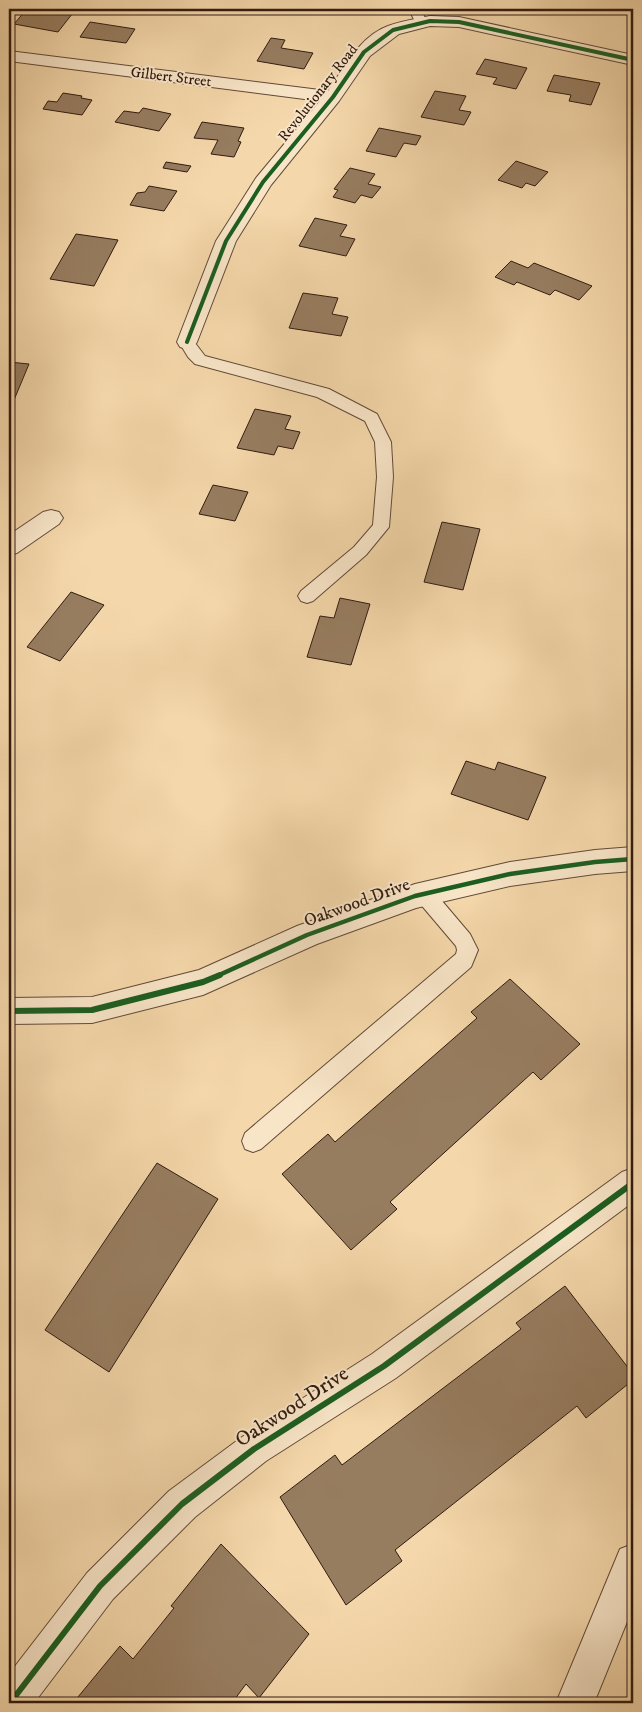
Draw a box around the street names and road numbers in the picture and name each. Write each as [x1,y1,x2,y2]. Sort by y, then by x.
street label: Revolutionary Road [274,40,362,146]
street label: Gilbert Street [130,63,213,91]
street label: Oakwood Drive [301,874,413,932]
street label: Oakwood Drive [231,1361,354,1453]

